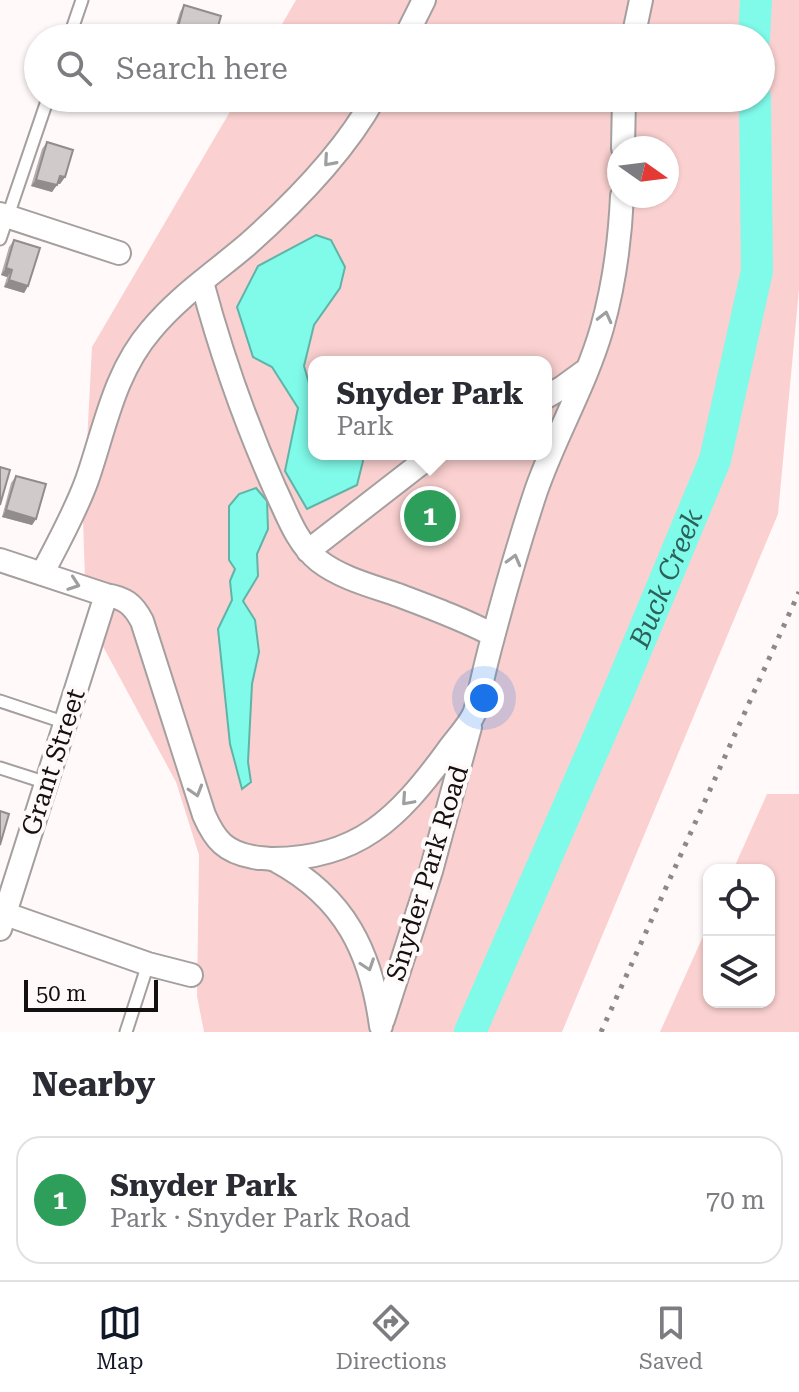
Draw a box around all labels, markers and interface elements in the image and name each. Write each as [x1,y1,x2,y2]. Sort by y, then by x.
search box [24,24,775,112]
icon: search [52,46,96,90]
text: Search here [116,51,288,86]
north arrow [607,136,679,208]
one-way arrow [324,152,339,167]
one-way arrow [595,310,612,324]
popup [308,356,552,460]
text: Snyder Park [336,376,524,411]
text: Park [336,411,394,441]
pin: 1 [404,486,456,546]
water label: Buck Creek [622,504,709,654]
one-way arrow [505,553,521,567]
one-way arrow [66,575,80,591]
your location [464,678,504,718]
street label: Grant Street [15,685,91,839]
street label: Snyder Park Road [380,761,474,984]
one-way arrow [187,784,203,798]
one-way arrow [402,790,417,805]
map controls [703,864,775,1008]
button: locate [703,864,775,936]
button: layers [703,936,775,1008]
one-way arrow [358,958,374,972]
scale bar [24,976,158,1012]
text: 50 m [36,981,86,1006]
text: Nearby [32,1064,155,1104]
text: Snyder Park [110,1168,297,1203]
text: 1 [53,1185,67,1215]
text: 70 m [706,1185,765,1215]
text: Park · Snyder Park Road [110,1203,411,1233]
tab: Map [96,1301,143,1374]
tab: Directions [336,1301,446,1374]
tab: Saved [639,1301,703,1374]

